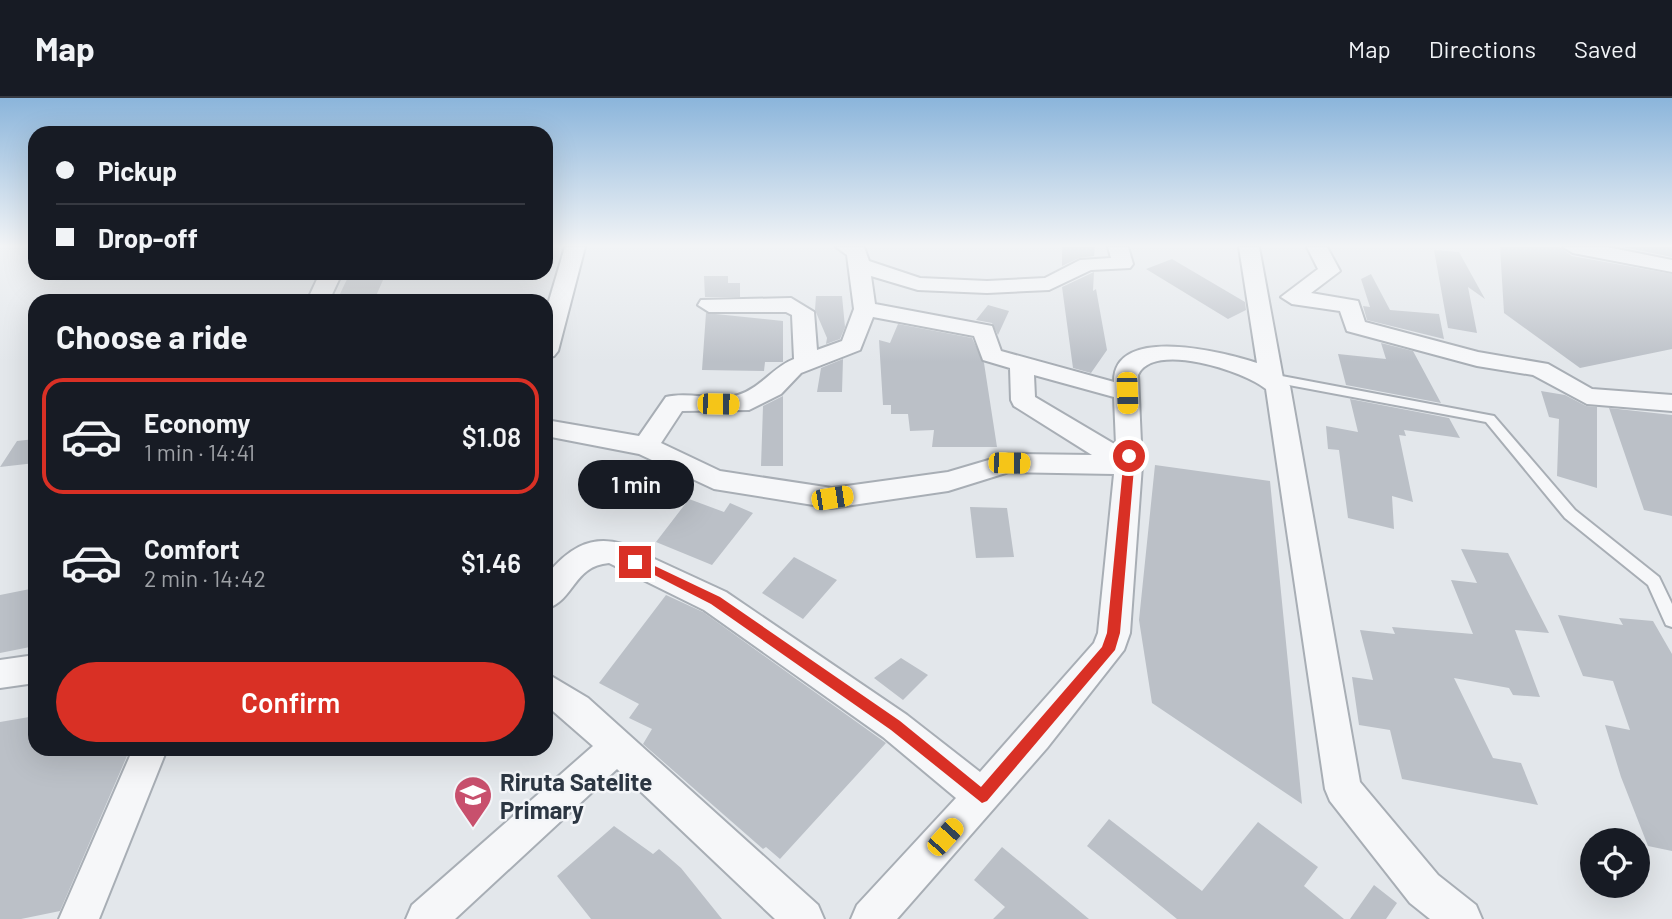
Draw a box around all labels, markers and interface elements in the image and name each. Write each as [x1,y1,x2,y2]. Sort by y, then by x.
text: Map [35,28,95,68]
text: Map [1348,34,1391,63]
text: Directions [1429,34,1536,63]
text: Saved [1574,34,1637,63]
text: Pickup [98,155,177,186]
text: Drop-off [98,222,198,253]
text: Choose a ride [56,317,248,355]
car [1116,372,1139,414]
car [697,393,740,415]
icon: car [60,405,123,468]
text: Economy [144,407,250,438]
text: $1.08 [462,421,521,452]
text: 1 min · 14:41 [144,438,255,466]
route start [1113,440,1145,472]
car [988,452,1031,474]
callout: 1 min [577,461,693,510]
text: 1 min [611,470,661,498]
car [810,484,855,512]
icon: car [60,531,123,594]
text: Comfort [144,533,240,564]
route end [619,546,651,578]
text: $1.46 [461,547,521,578]
text: 2 min · 14:42 [144,564,266,592]
button: Confirm [56,662,525,742]
place label: Riruta Satelite Primary [500,767,652,824]
school or university icon: Riruta Satelite Primary [452,774,494,829]
car [924,814,967,860]
map controls [1580,828,1650,898]
button: locate [1580,828,1650,898]

